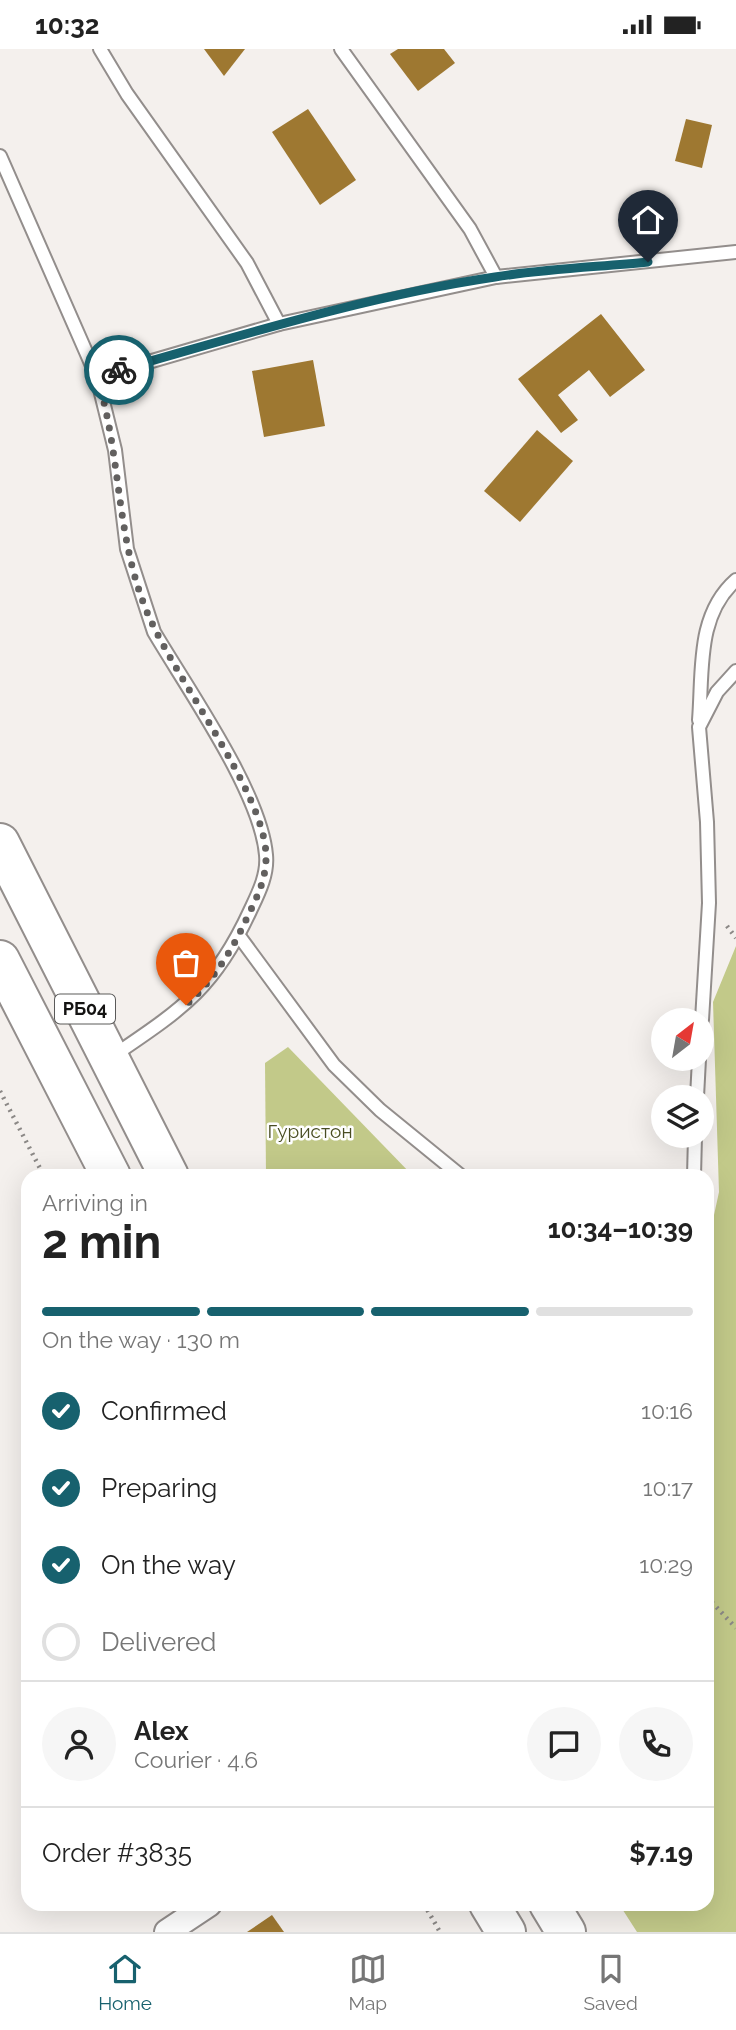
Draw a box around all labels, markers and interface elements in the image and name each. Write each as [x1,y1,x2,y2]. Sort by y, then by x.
text: 10:32 [35,10,99,40]
pin [618,190,678,262]
icon: home [629,201,667,239]
courier [84,335,154,405]
icon: bike [100,351,138,389]
pin [156,933,216,1005]
icon: bag [167,944,205,982]
road number: РБ04 [55,994,115,1023]
north arrow [651,1008,714,1071]
map controls [651,1008,714,1148]
button: layers [651,1085,714,1148]
park label: Гуристон [268,1120,353,1142]
text: Arriving in [42,1189,148,1216]
text: 10:34–10:39 [548,1214,693,1244]
text: 2 min [42,1215,161,1269]
text: On the way · 130 m [42,1326,240,1353]
icon: check [42,1392,80,1430]
text: Confirmed [101,1396,227,1426]
text: 10:16 [641,1397,693,1424]
icon: check [42,1469,80,1507]
text: Preparing [101,1473,217,1503]
text: 10:17 [643,1474,693,1501]
icon: check [42,1546,80,1584]
text: On the way [101,1550,236,1580]
text: 10:29 [639,1551,693,1578]
text: Delivered [101,1627,216,1657]
button: person [42,1707,116,1781]
button: chat [527,1707,601,1781]
button: phone [619,1707,693,1781]
text: Alex [134,1716,189,1746]
text: Courier · 4.6 [134,1746,258,1773]
text: Order #3835 [42,1838,192,1868]
text: $7.19 [629,1838,693,1868]
tab: Home [98,1950,152,2014]
tab: Map [348,1950,387,2014]
tab: Saved [583,1950,638,2014]

